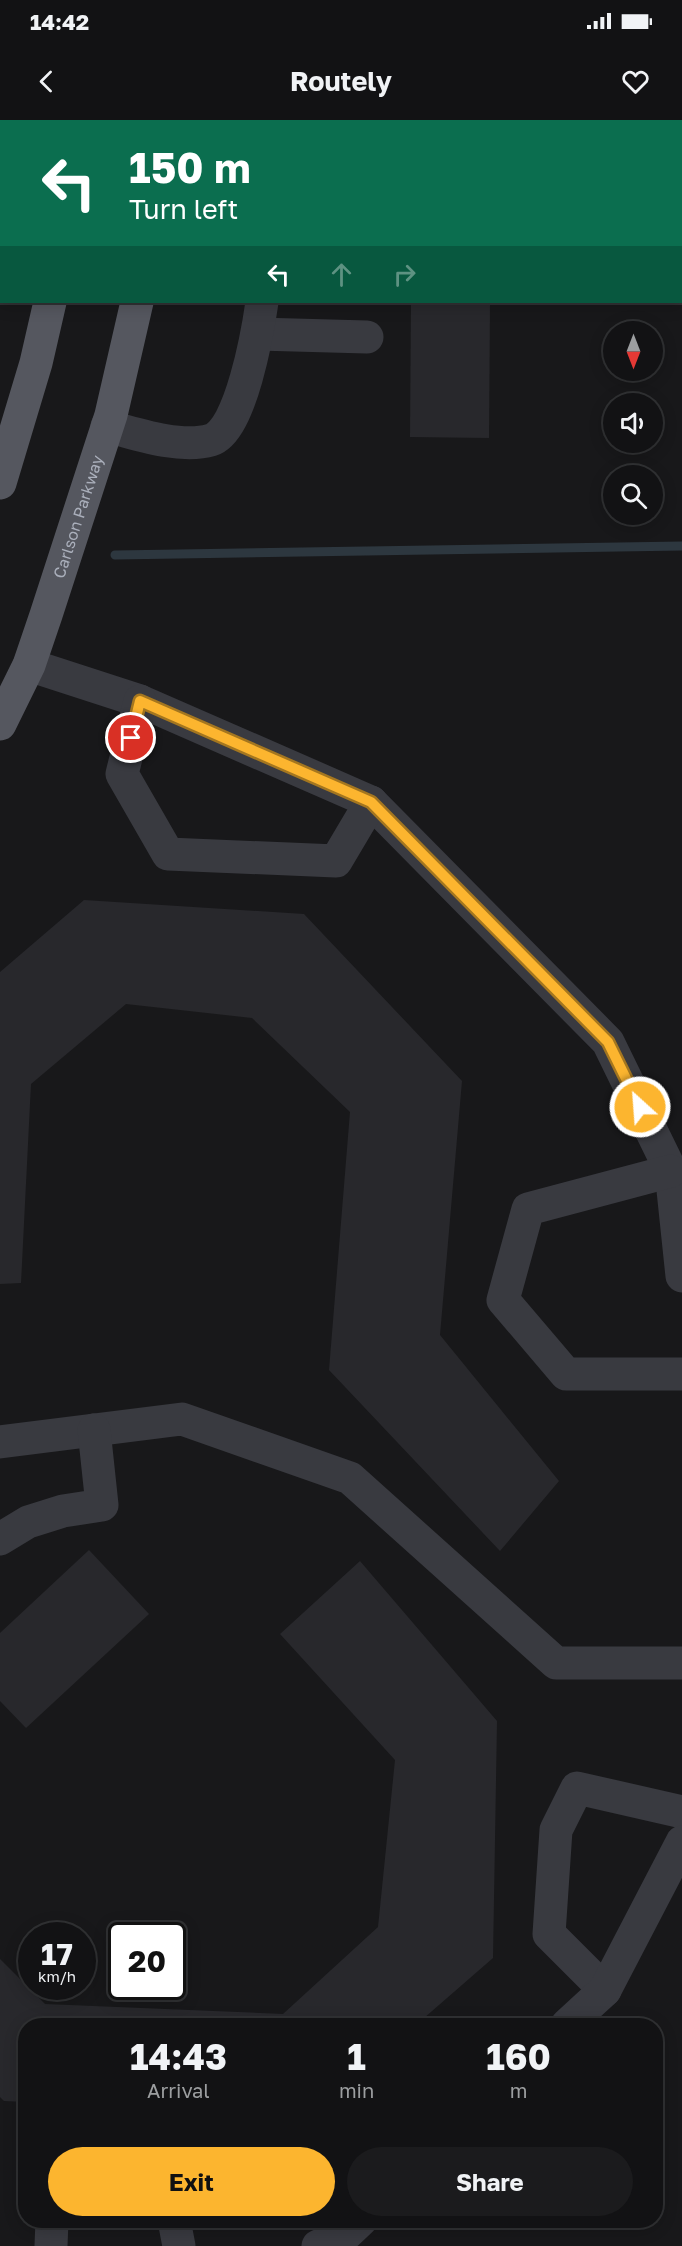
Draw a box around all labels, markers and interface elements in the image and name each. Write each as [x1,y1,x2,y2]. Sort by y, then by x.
text: 14:42 [30,8,89,35]
icon: back [30,65,63,98]
text: Routely [290,65,392,97]
icon: heart [619,65,652,98]
text: 150 m [129,142,251,192]
icon: left [30,144,108,222]
text: Turn left [129,193,238,225]
icon: left [262,258,295,291]
icon: ahead [325,258,358,291]
icon: right [388,258,421,291]
north arrow [603,321,663,381]
map controls [603,321,663,525]
button: sound [603,393,663,453]
street label: Carlson Parkway [49,452,107,581]
button: search [603,465,663,525]
pin [105,712,156,763]
icon: arrive [114,721,147,754]
position arrow [608,1075,672,1139]
speed limit sign: 20 [108,1922,186,2000]
text: 17 [41,1936,73,1972]
text: km/h [38,1967,76,1985]
text: 14:43 [130,2035,227,2078]
text: 1 [347,2035,366,2078]
text: 160 [486,2035,551,2078]
text: Arrival [147,2078,210,2102]
text: min [339,2078,374,2102]
text: m [510,2078,527,2102]
button: Exit [48,2147,335,2216]
button: Share [347,2147,633,2216]

